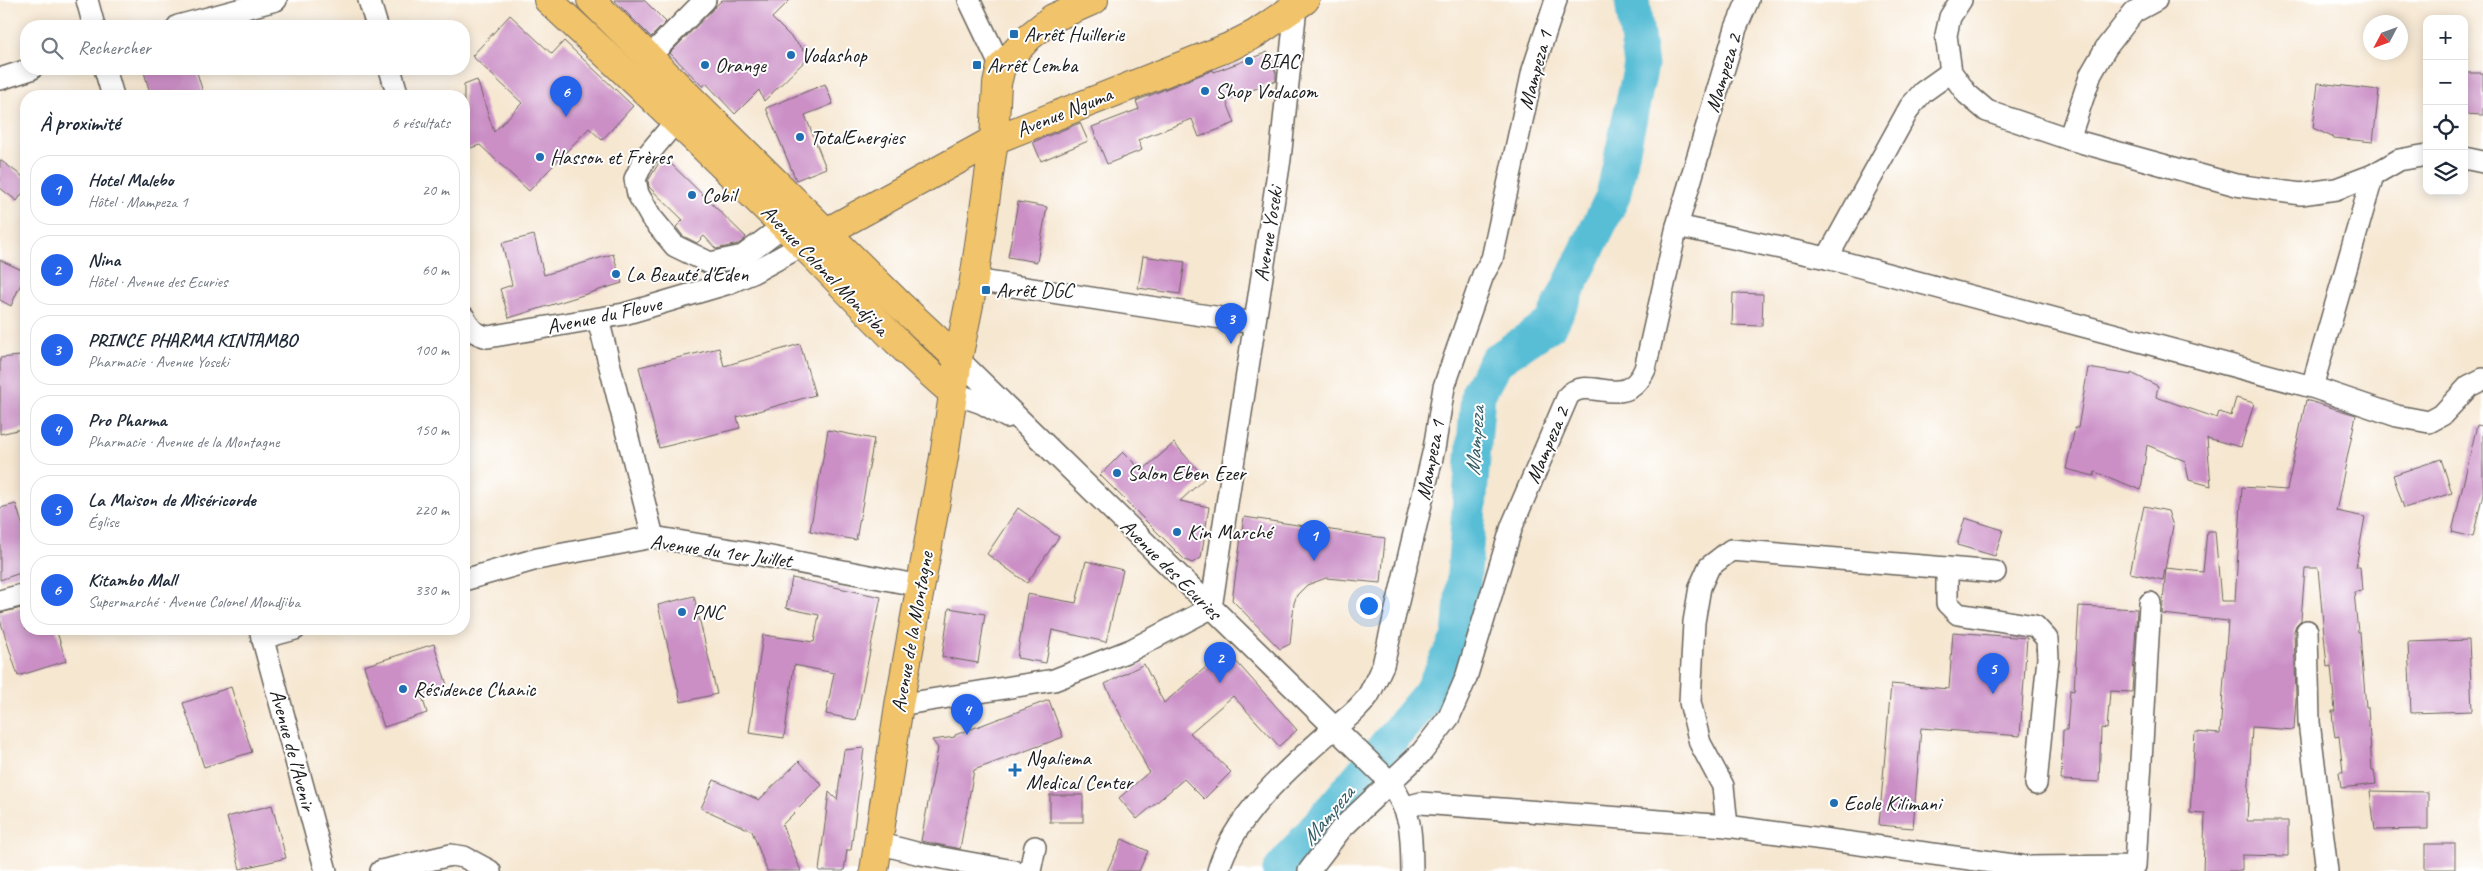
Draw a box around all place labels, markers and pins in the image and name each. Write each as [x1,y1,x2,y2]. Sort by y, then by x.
place label: Arrêt Huillerie [1024,21,1125,47]
marker: Arrêt Huillerie [1008,28,1020,40]
place label: Vodashop [801,42,868,68]
place label: BIAC [1259,48,1301,74]
marker: Vodashop [785,49,797,61]
place label: Orange [715,52,767,78]
place label: Arrêt Lemba [987,52,1079,78]
marker: BIAC [1243,55,1255,67]
marker: Orange [699,59,711,71]
marker: Arrêt Lemba [971,59,983,71]
pin: 6 [550,76,582,117]
place label: Shop Vodacom [1215,78,1319,104]
marker: Shop Vodacom [1199,85,1211,97]
place label: TotalEnergies [810,124,906,150]
marker: TotalEnergies [794,131,806,143]
place label: Hasson et Frères [550,144,673,170]
marker: Hasson et Frères [534,151,546,163]
place label: Cobil [702,182,739,208]
marker: Cobil [686,189,698,201]
place label: La Beauté d'Eden [626,261,749,287]
marker: La Beauté d'Eden [610,268,622,280]
place label: Arrêt DGC [996,277,1076,303]
marker: Arrêt DGC [980,284,992,296]
pin: 3 [1215,303,1247,344]
place label: Salon Eben Ezer [1127,460,1247,486]
marker: Salon Eben Ezer [1111,467,1123,479]
place label: Kin Marché [1187,519,1275,545]
pin: 1 [1298,520,1330,561]
marker: Kin Marché [1171,526,1183,538]
place label: PNC [692,599,727,625]
marker: PNC [676,606,688,618]
pin: 2 [1204,642,1236,683]
pin: 5 [1977,653,2009,694]
place label: Résidence Chanic [413,676,537,702]
marker: Résidence Chanic [397,683,409,695]
pin: 4 [951,694,983,735]
place label: Ngaliema Medical Center [1026,745,1134,795]
marker: Ngaliema Medical Center [1008,763,1022,777]
place label: Ecole Kilimani [1844,790,1944,816]
marker: Ecole Kilimani [1828,797,1840,809]

